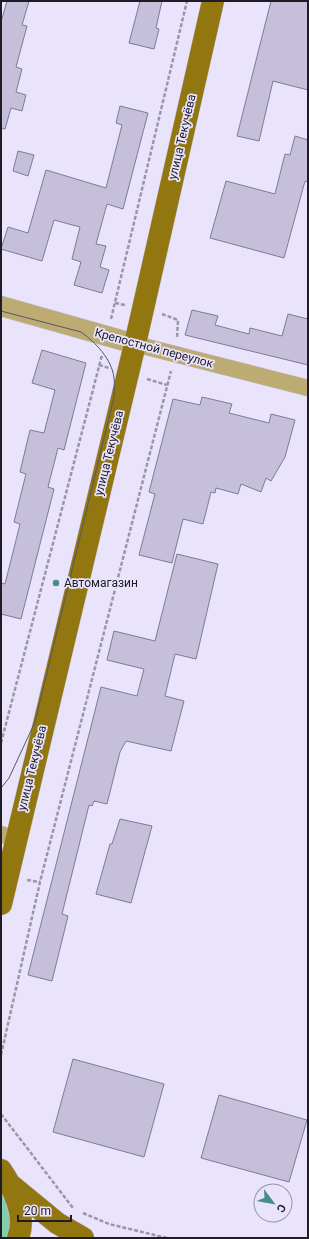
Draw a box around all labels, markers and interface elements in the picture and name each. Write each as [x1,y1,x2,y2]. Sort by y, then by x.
street label: улица Текучёва [165,93,199,181]
street label: Крепостной переулок [93,325,215,371]
street label: улица Текучёва [92,409,126,497]
place label: Автомагазин [64,576,138,590]
marker: Автомагазин [51,578,61,588]
street label: улица Текучёва [15,724,49,812]
north arrow [253,1183,293,1223]
scale bar [18,1197,71,1223]
text: С [274,1202,288,1215]
text: 20 m [24,1204,51,1218]

